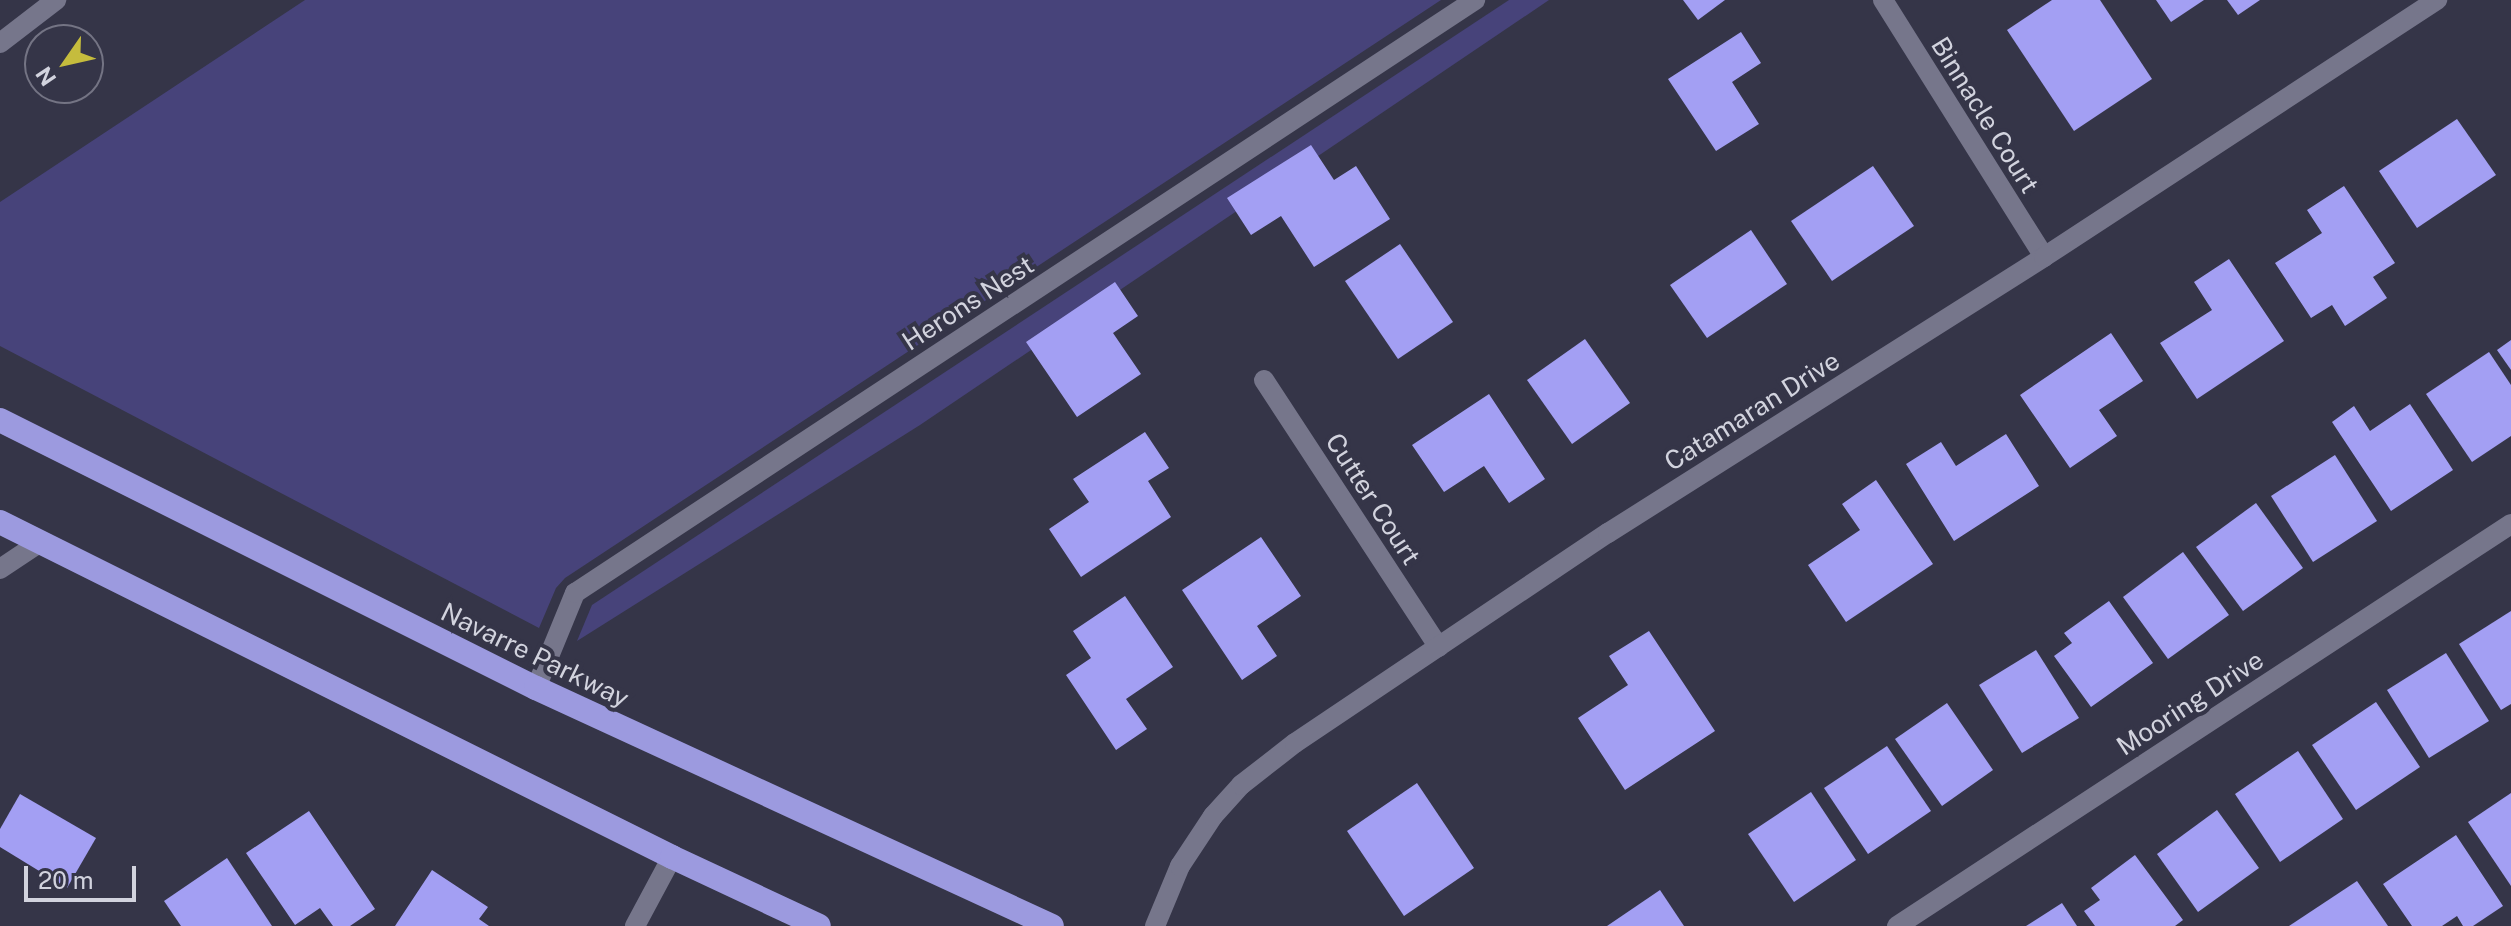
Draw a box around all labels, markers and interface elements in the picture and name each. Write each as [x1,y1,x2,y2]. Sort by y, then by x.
north arrow [24,24,104,104]
street label: Binnacle Court [1925,31,2045,199]
text: N [30,62,61,91]
street label: Herons Nest [896,249,1040,357]
street label: Catamaran Drive [1659,345,1845,477]
street label: Cutter Court [1319,427,1427,571]
street label: Navarre Parkway [436,596,634,714]
street label: Mooring Drive [2111,644,2269,762]
scale bar [28,850,140,900]
text: 20 m [38,866,94,894]

